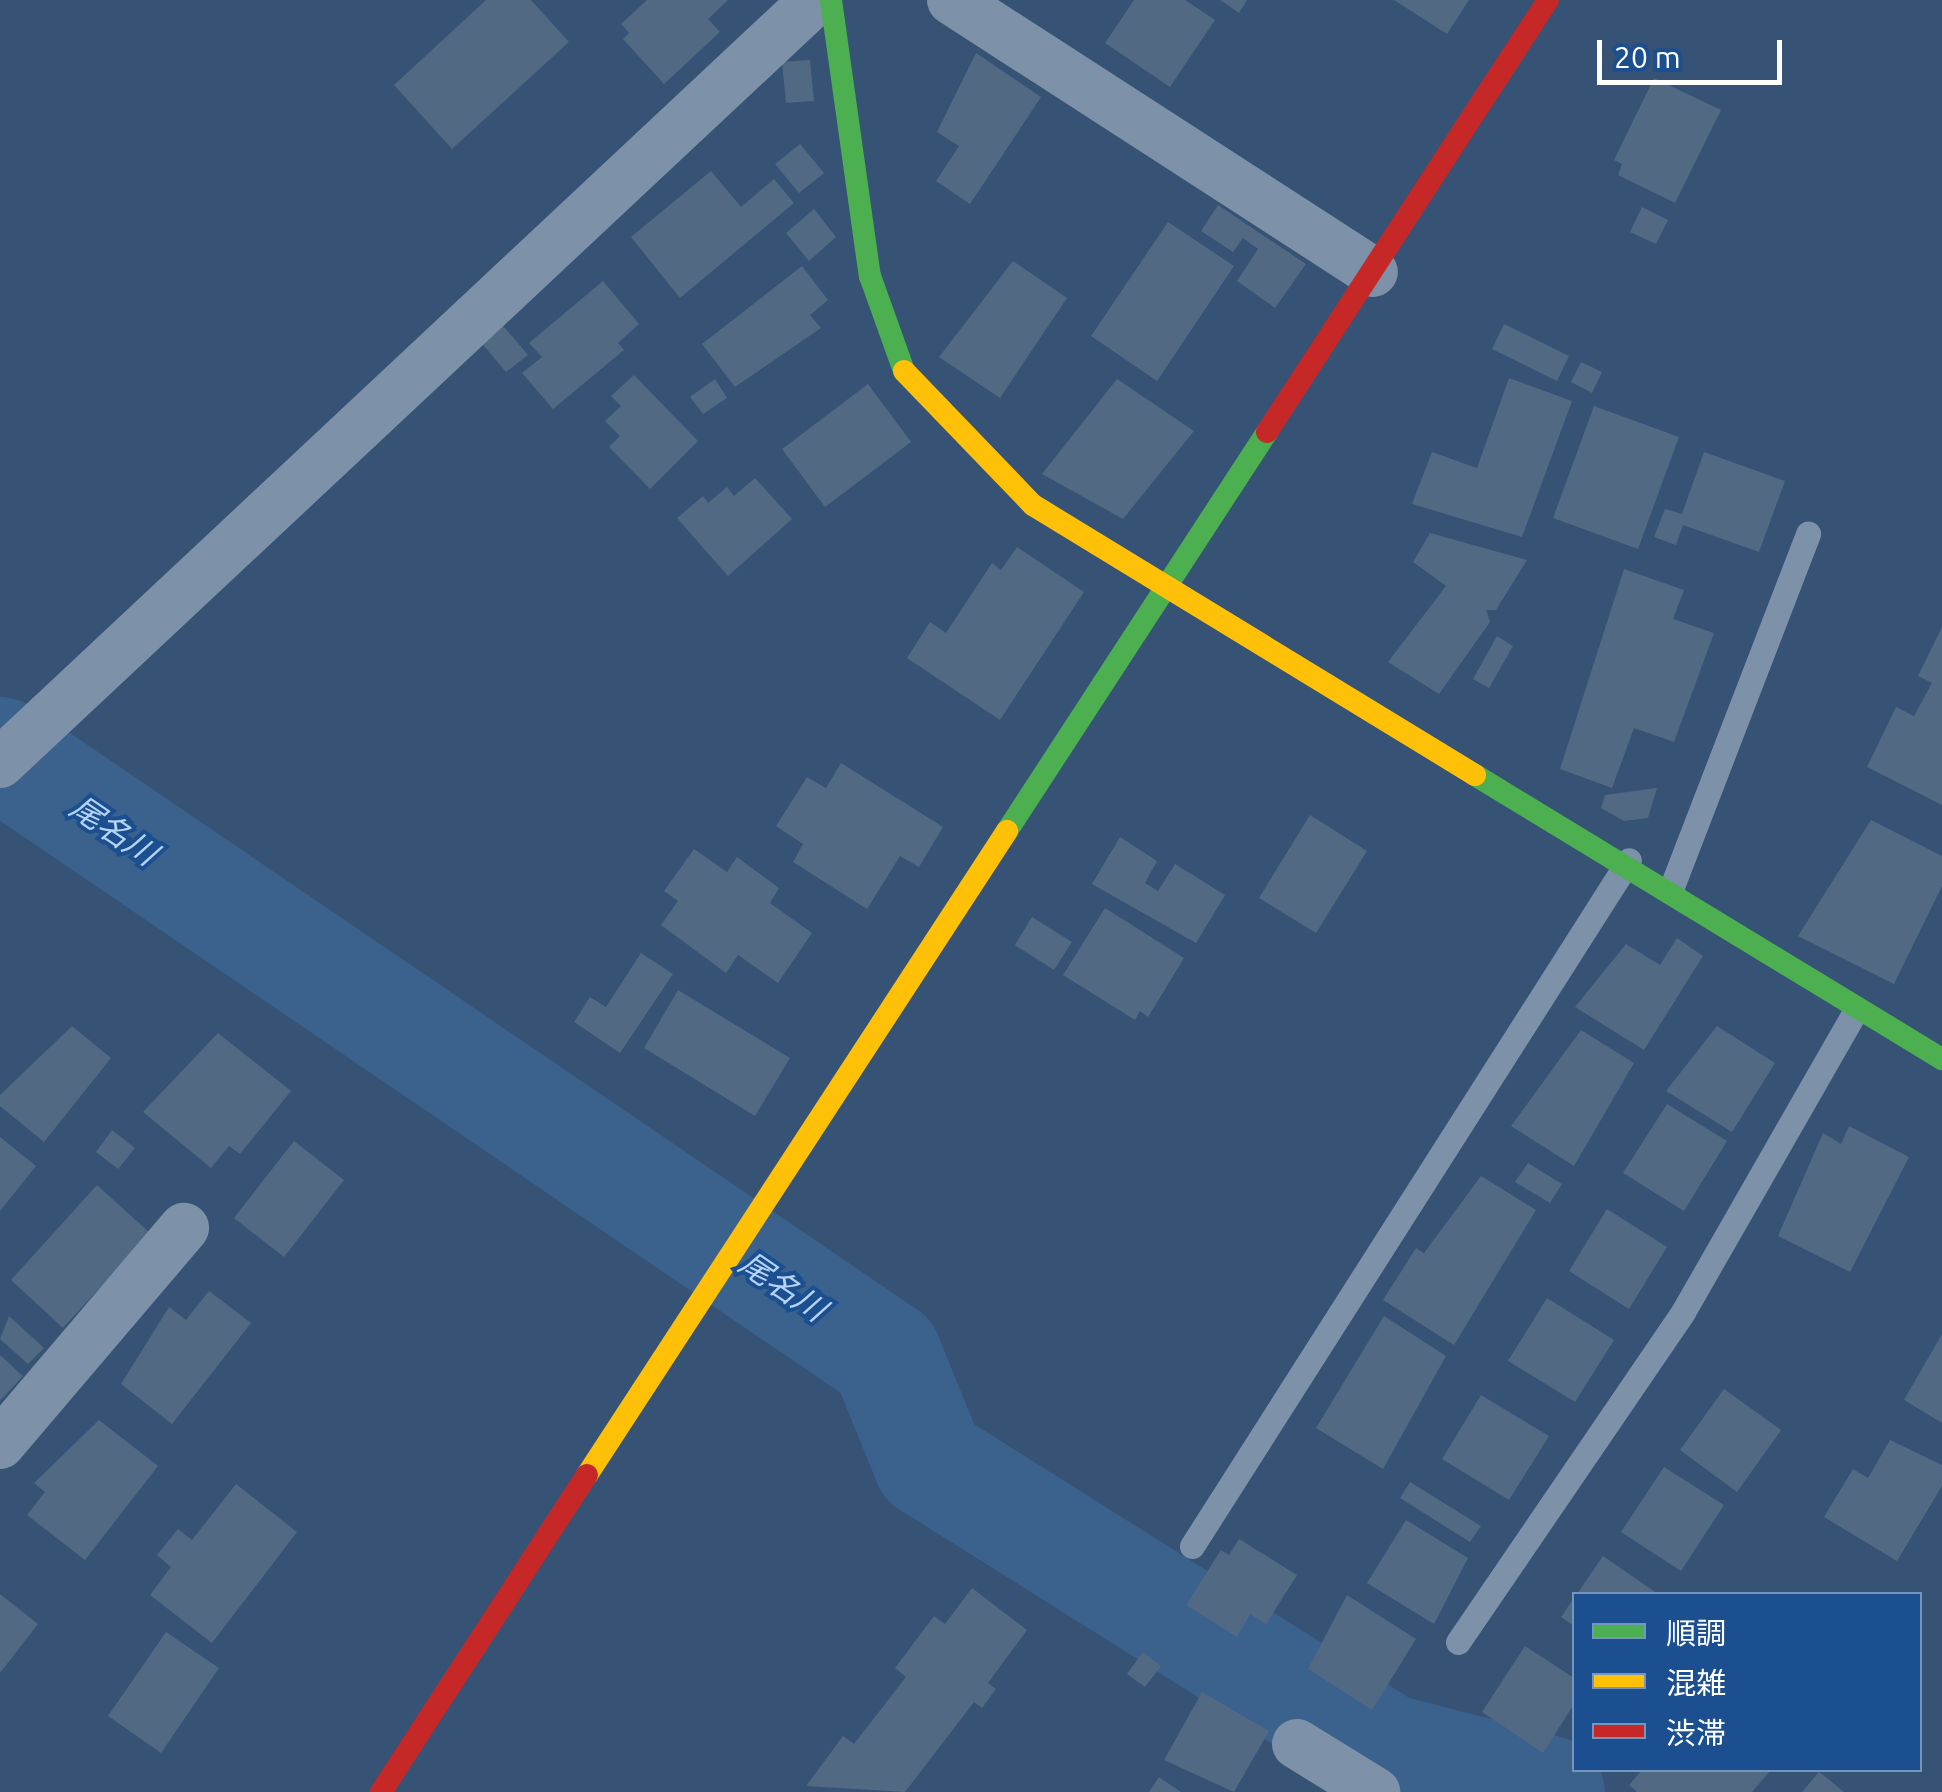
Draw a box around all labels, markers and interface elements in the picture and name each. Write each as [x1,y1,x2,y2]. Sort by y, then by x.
scale bar [1602,20,1787,82]
text: 20 m [1614,40,1681,74]
water label: 尾名川 [63,787,165,873]
water label: 尾名川 [732,1243,834,1329]
legend [1572,1592,1922,1772]
text: 順調 [1666,1616,1726,1650]
text: 混雑 [1666,1666,1726,1700]
text: 渋滞 [1666,1716,1726,1750]

